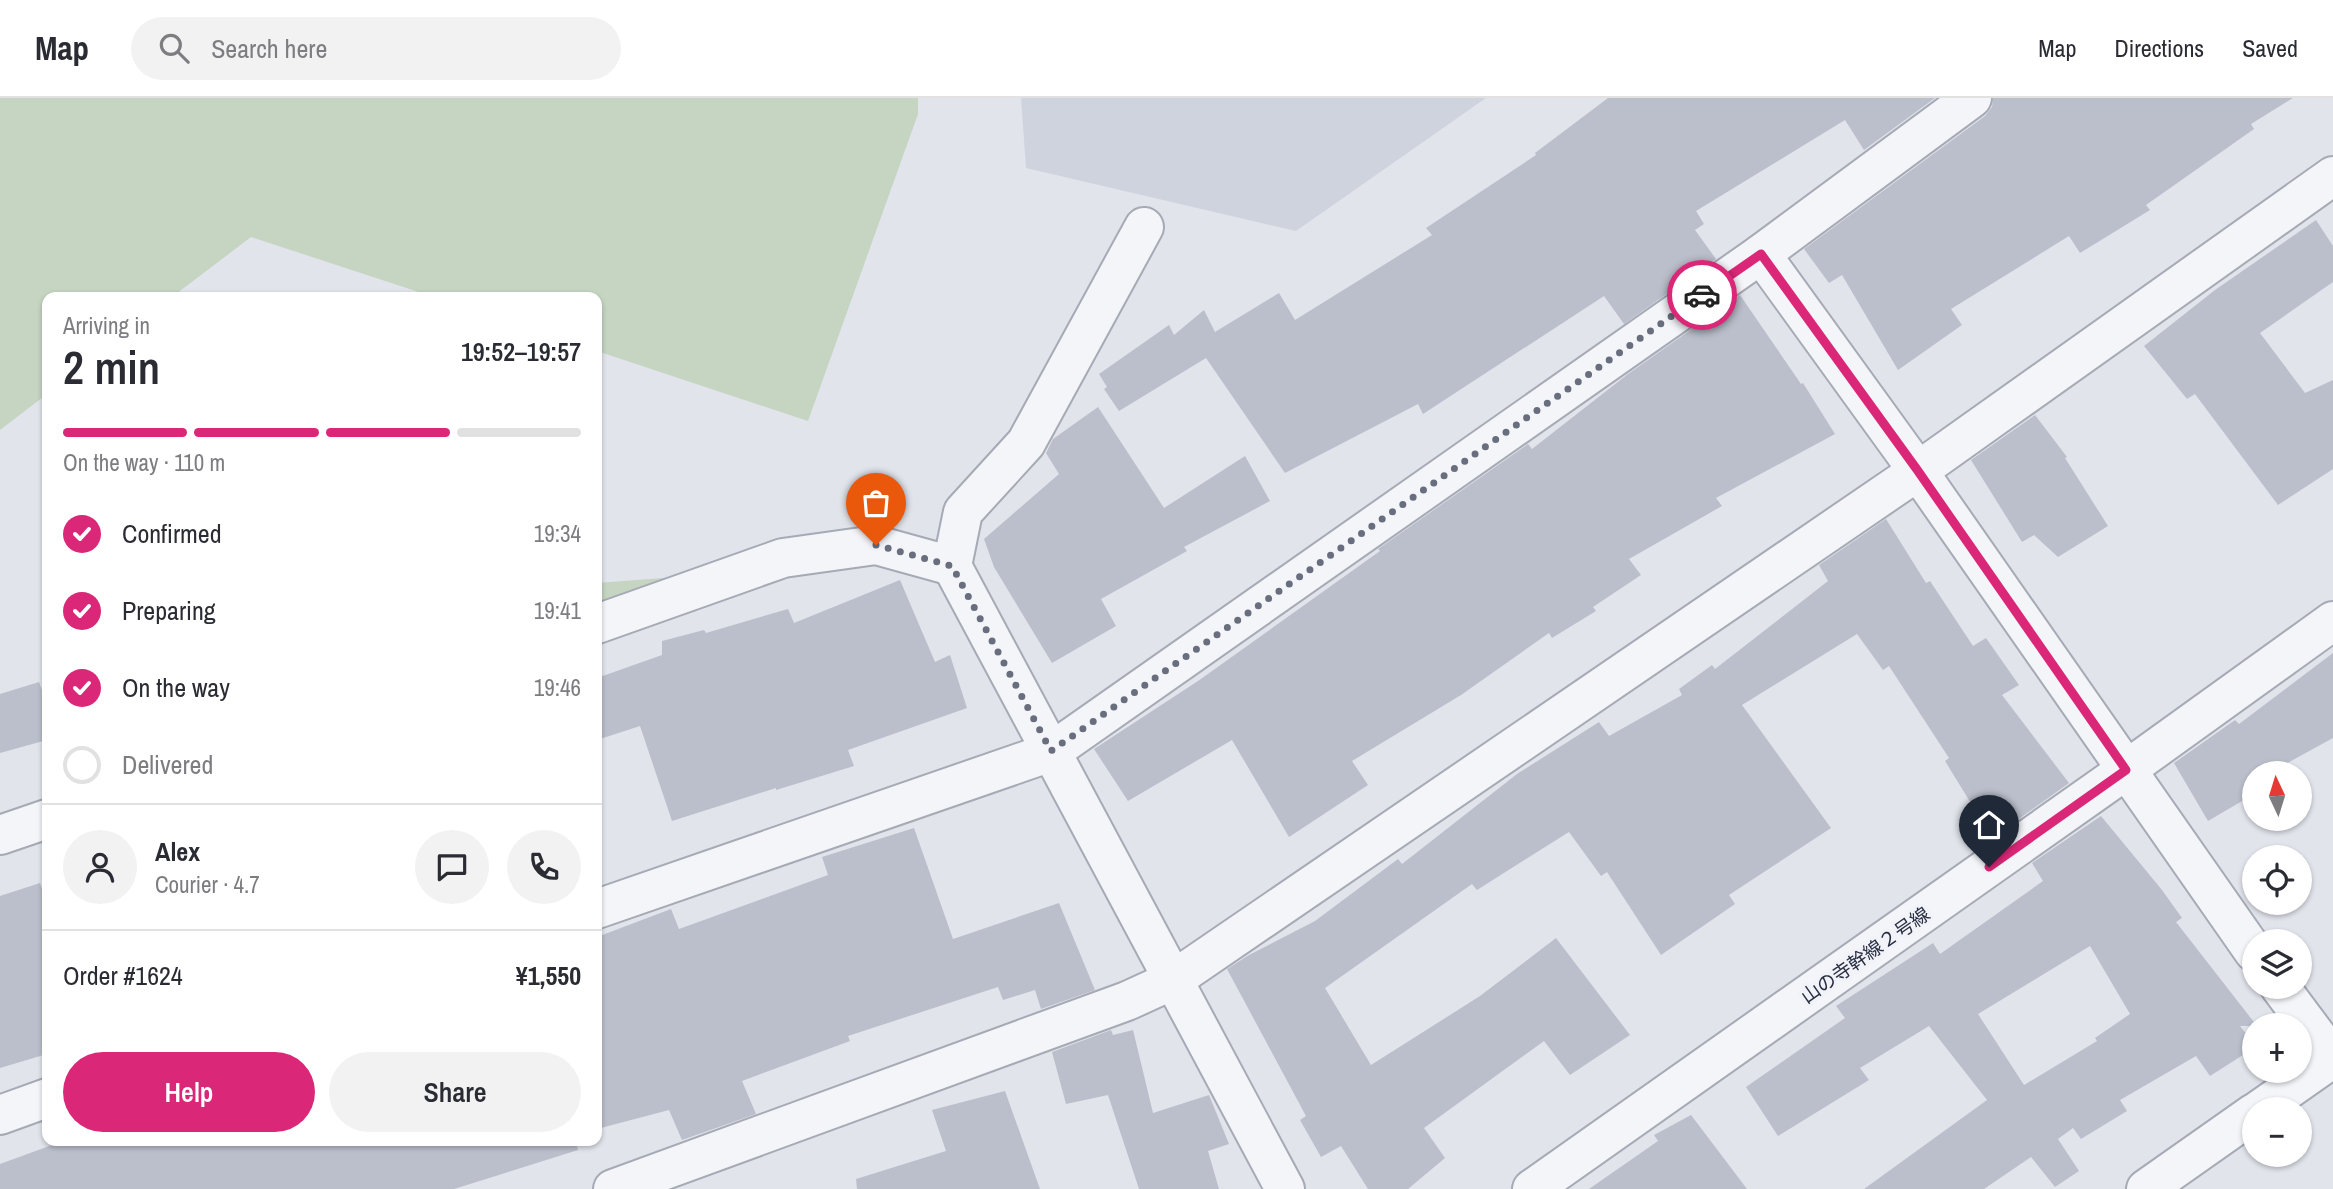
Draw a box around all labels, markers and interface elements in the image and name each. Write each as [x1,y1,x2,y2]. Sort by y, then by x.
search box [131,17,621,80]
text: Map [35,26,89,70]
icon: search [155,29,193,67]
text: Search here [211,31,327,66]
text: Map [2038,32,2076,64]
text: Directions [2114,32,2204,64]
text: Saved [2242,32,2298,64]
courier [1667,260,1737,330]
icon: car [1683,276,1721,314]
text: Arriving in [63,310,150,341]
text: 19:52–19:57 [461,334,581,369]
text: 2 min [63,336,160,398]
text: On the way · 110 m [63,447,225,478]
pin [846,473,906,545]
icon: bag [857,484,895,522]
icon: check [63,515,101,553]
text: Confirmed [122,516,222,551]
text: 19:34 [534,518,581,549]
icon: check [63,592,101,630]
text: Preparing [122,593,216,628]
text: 19:41 [534,595,581,626]
icon: check [63,669,101,707]
text: On the way [122,670,230,705]
text: 19:46 [534,672,581,703]
text: Delivered [122,747,213,782]
north arrow [2242,761,2312,831]
map controls [2242,761,2312,1167]
pin [1959,795,2019,867]
icon: home [1970,806,2008,844]
button: person [63,830,137,904]
button: chat [415,830,489,904]
button: phone [507,830,581,904]
text: Alex [155,834,200,869]
button: locate [2242,845,2312,915]
text: Courier · 4.7 [155,869,260,900]
street label: 山の寺幹線２号線 [1795,901,1935,1009]
button: layers [2242,929,2312,999]
text: Order #1624 [63,958,183,993]
text: ¥1,550 [516,958,581,993]
button: + [2242,1013,2312,1083]
button: Help [63,1052,315,1132]
button: Share [329,1052,581,1132]
button: − [2242,1097,2312,1167]

